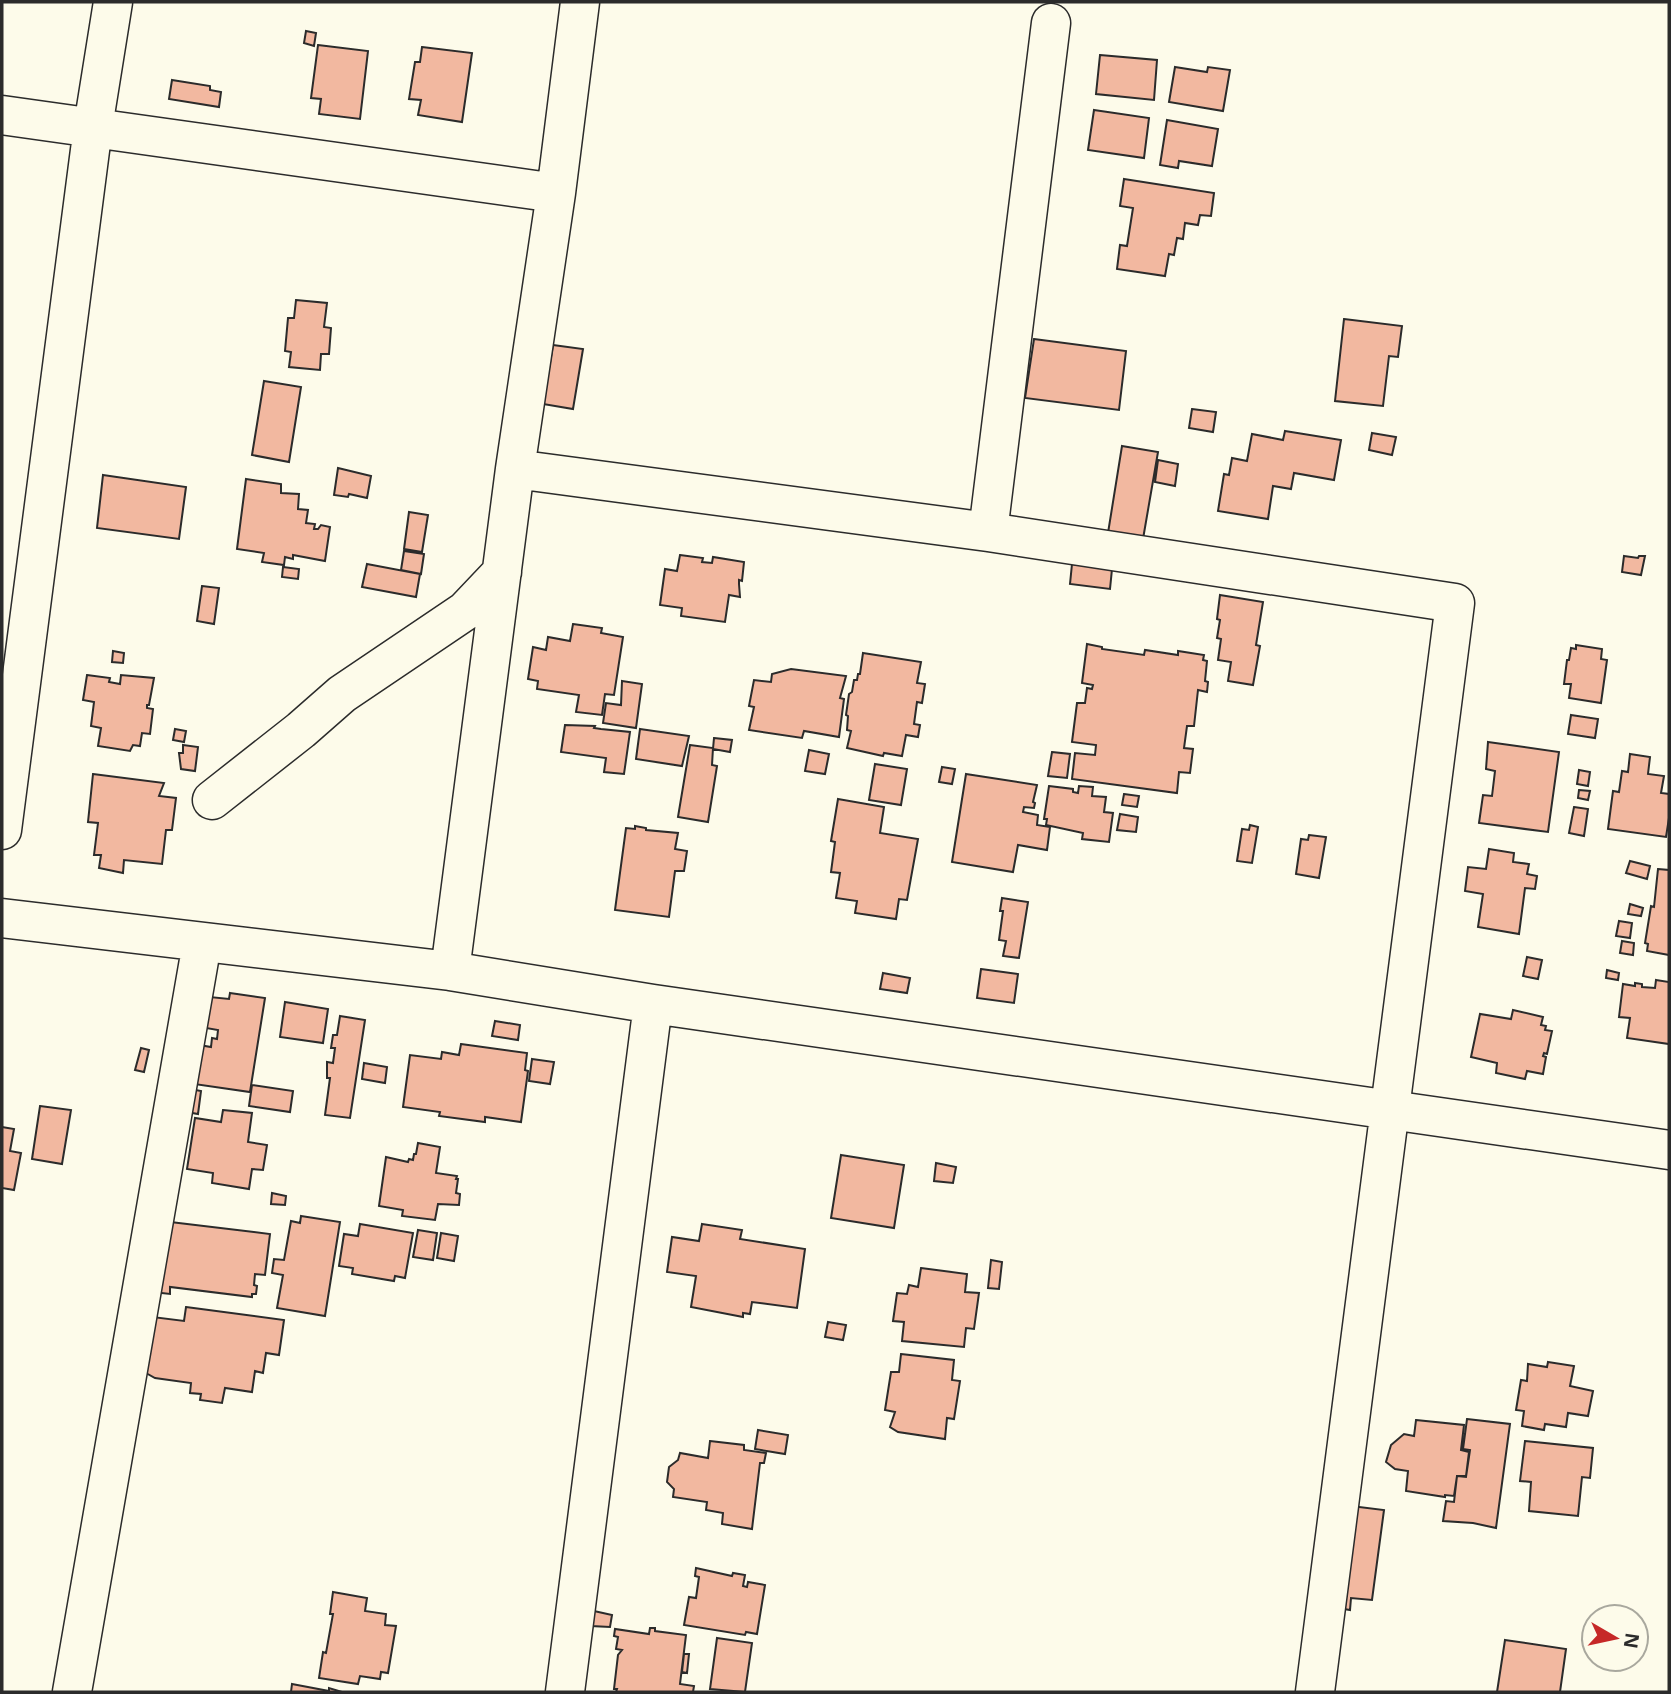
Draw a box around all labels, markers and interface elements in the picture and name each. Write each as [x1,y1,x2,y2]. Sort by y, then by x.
north arrow [1580,1603,1650,1673]
text: N [1618,1631,1646,1650]

